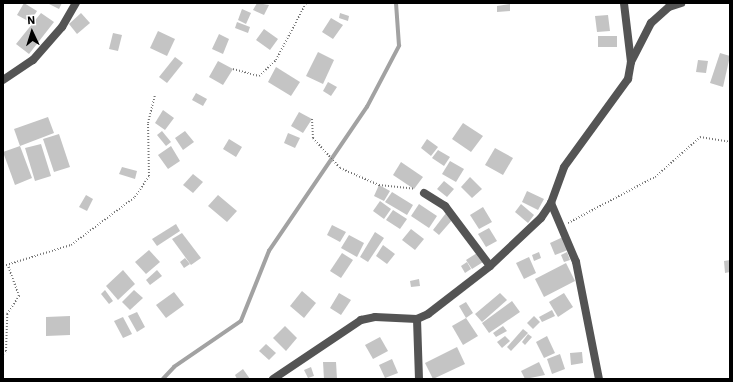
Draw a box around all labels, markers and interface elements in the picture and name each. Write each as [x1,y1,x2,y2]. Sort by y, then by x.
north arrow [12,12,52,52]
text: N [27,13,36,27]

